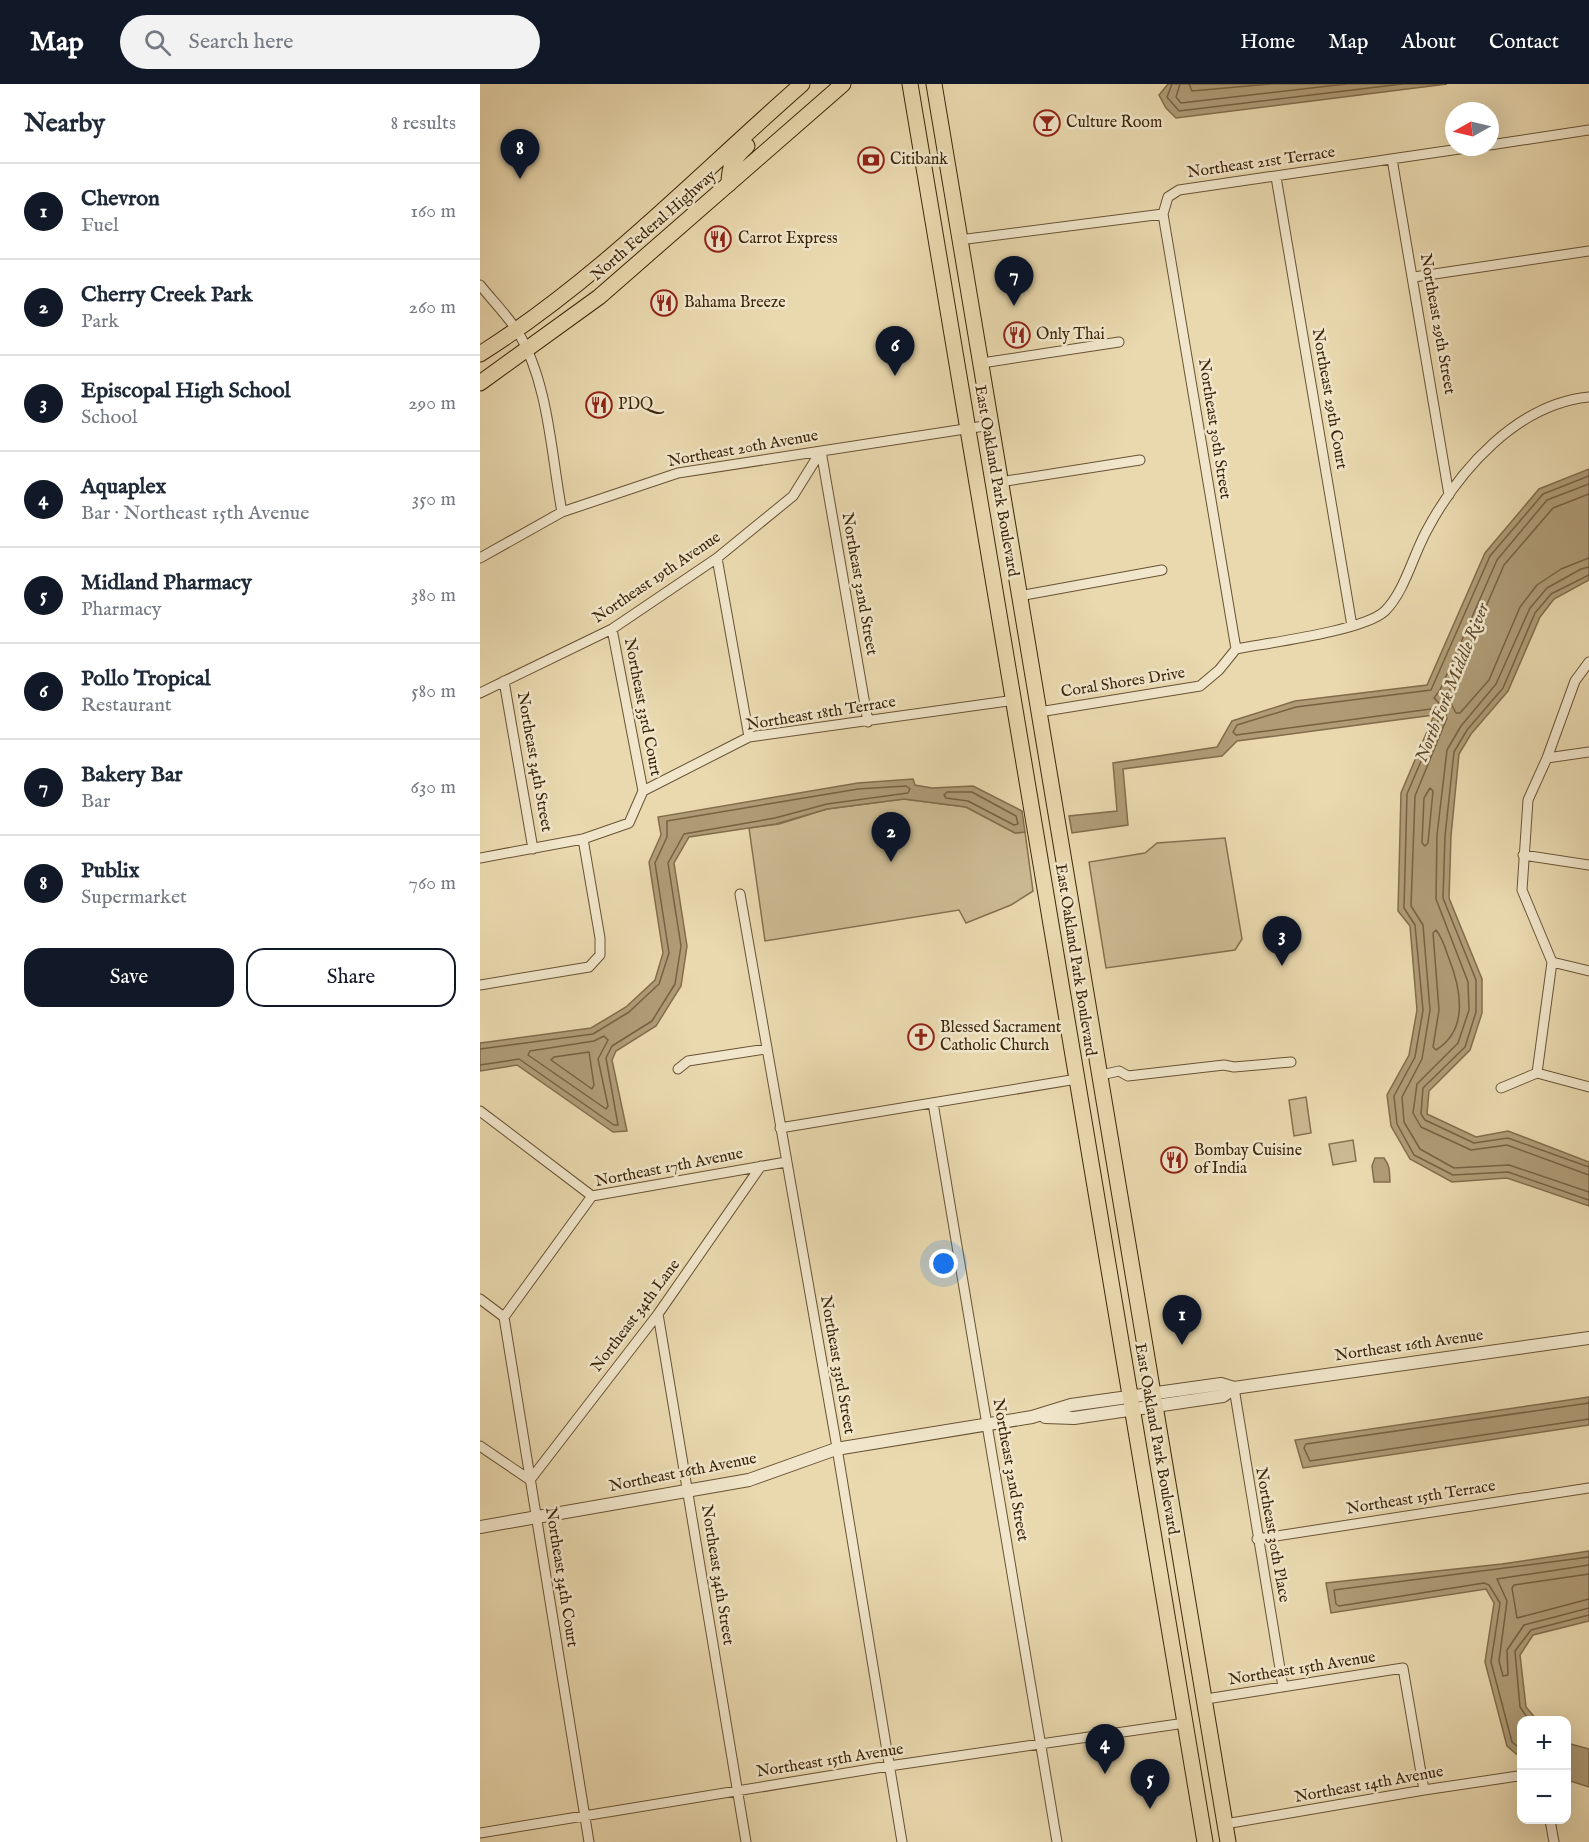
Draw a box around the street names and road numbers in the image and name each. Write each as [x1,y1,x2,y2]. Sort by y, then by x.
street label: Northeast 21st Terrace [1186,143,1336,183]
street label: North Federal Highway [587,166,721,286]
street label: Northeast 29th Street [1415,252,1459,396]
street label: Northeast 29th Court [1307,327,1351,471]
street label: Northeast 30th Street [1193,357,1235,501]
street label: East Oakland Park Boulevard [969,383,1023,579]
street label: Northeast 20th Avenue [666,426,820,472]
street label: Northeast 32nd Street [837,511,881,657]
street label: Northeast 19th Avenue [589,528,725,628]
street label: Northeast 33rd Court [619,636,665,778]
street label: Coral Shores Drive [1059,663,1187,703]
street label: Northeast 34th Street [512,690,556,834]
street label: Northeast 18th Terrace [745,692,897,736]
street label: East Oakland Park Boulevard [1050,862,1100,1058]
street label: Northeast 17th Avenue [593,1144,745,1192]
street label: Northeast 34th Lane [587,1256,685,1376]
street label: Northeast 33rd Street [815,1294,859,1436]
street label: Northeast 16th Avenue [1333,1326,1485,1366]
street label: East Oakland Park Boulevard [1129,1341,1183,1537]
street label: Northeast 32nd Street [988,1397,1032,1543]
street label: Northeast 16th Avenue [608,1449,758,1497]
street label: Northeast 30th Place [1250,1466,1294,1604]
street label: Northeast 15th Terrace [1345,1476,1497,1520]
street label: Northeast 34th Street [696,1503,738,1647]
street label: Northeast 34th Court [540,1505,582,1649]
street label: Northeast 15th Avenue [1227,1647,1377,1691]
street label: Northeast 15th Avenue [755,1739,905,1783]
street label: Northeast 14th Avenue [1293,1762,1445,1808]

